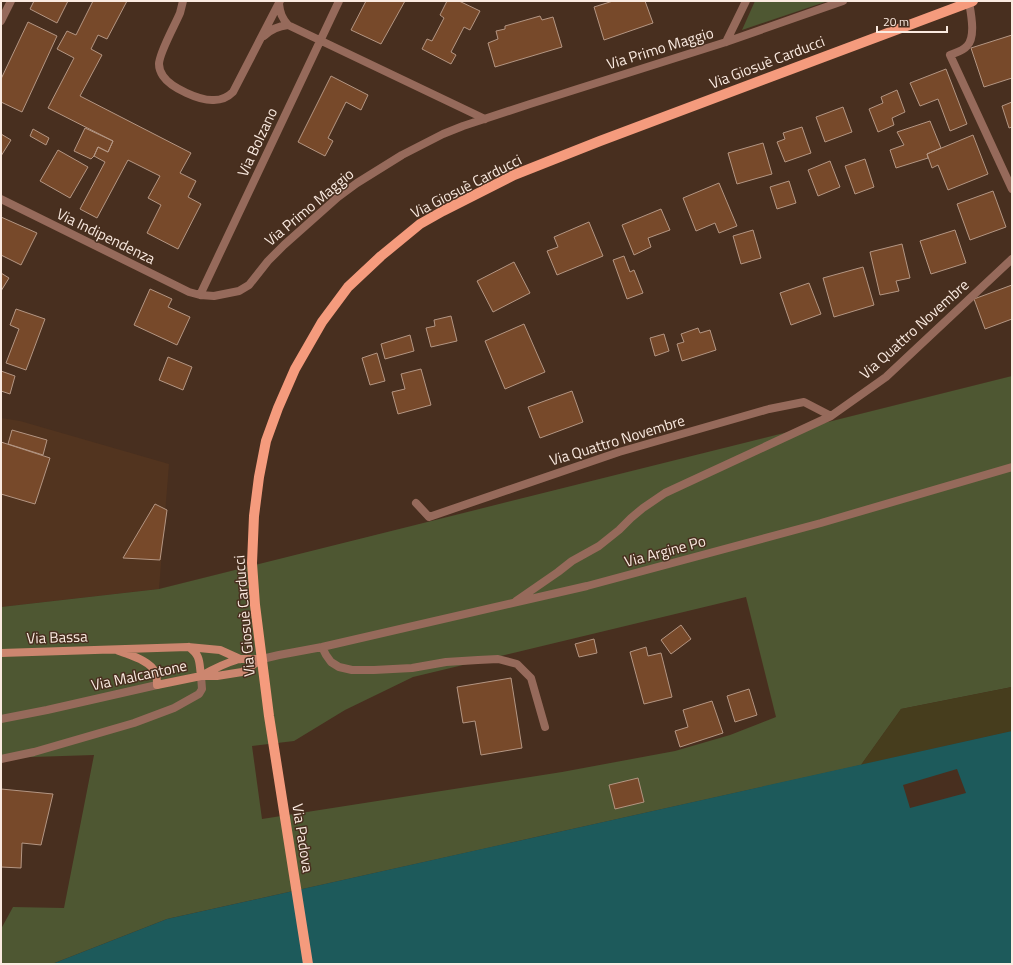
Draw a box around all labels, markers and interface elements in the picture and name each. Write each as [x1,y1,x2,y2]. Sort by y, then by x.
scale bar [877,8,947,34]
text: 20 m [883,12,909,31]
street label: Via Primo Maggio [604,21,716,75]
street label: Via Giosuè Carducci [706,29,828,95]
street label: Via Bolzano [231,104,283,180]
street label: Via Giosuè Carducci [406,148,526,224]
street label: Via Primo Maggio [259,163,359,251]
street label: Via Indipendenza [53,202,160,270]
street label: Via Quattro Novembre [854,273,974,385]
street label: Via Quattro Novembre [546,408,688,472]
street label: Via Argine Po [622,529,708,573]
street label: Via Giosuè Carducci [227,554,261,678]
street label: Via Bassa [26,624,88,650]
street label: Via Malcantone [89,654,189,696]
street label: Via Padova [286,802,320,875]

